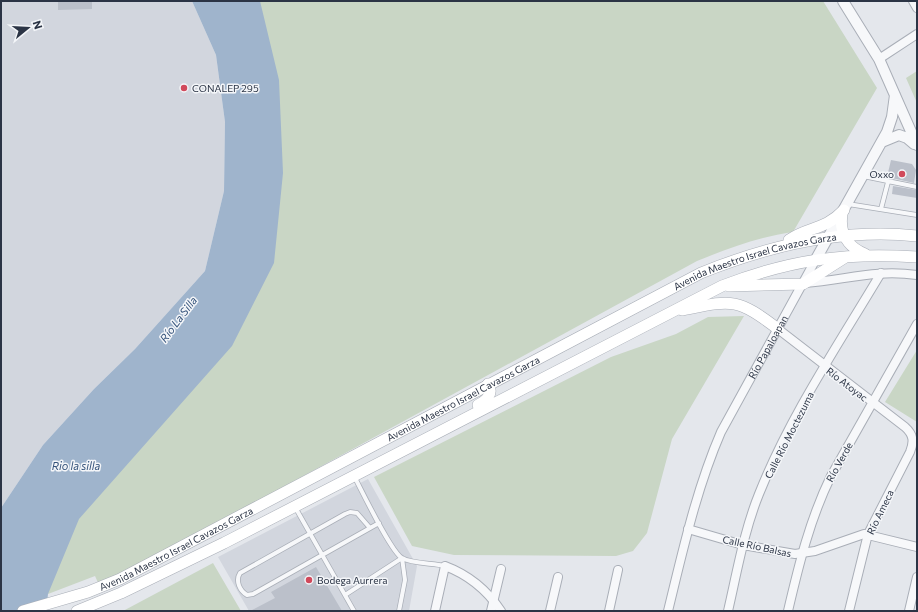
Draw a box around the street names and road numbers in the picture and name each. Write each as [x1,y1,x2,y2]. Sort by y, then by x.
street label: Avenida Maestro Israel Cavazos Garza [671,231,837,292]
street label: Río Papaloapan [746,313,790,381]
street label: Avenida Maestro Israel Cavazos Garza [385,353,542,443]
street label: Río Atoyac [824,365,870,403]
street label: Calle Río Moctezuma [762,390,816,480]
street label: Río Verde [823,440,855,484]
street label: Río Ameca [864,488,896,536]
street label: Avenida Maestro Israel Cavazos Garza [98,504,255,593]
street label: Calle Río Balsas [721,533,793,559]

